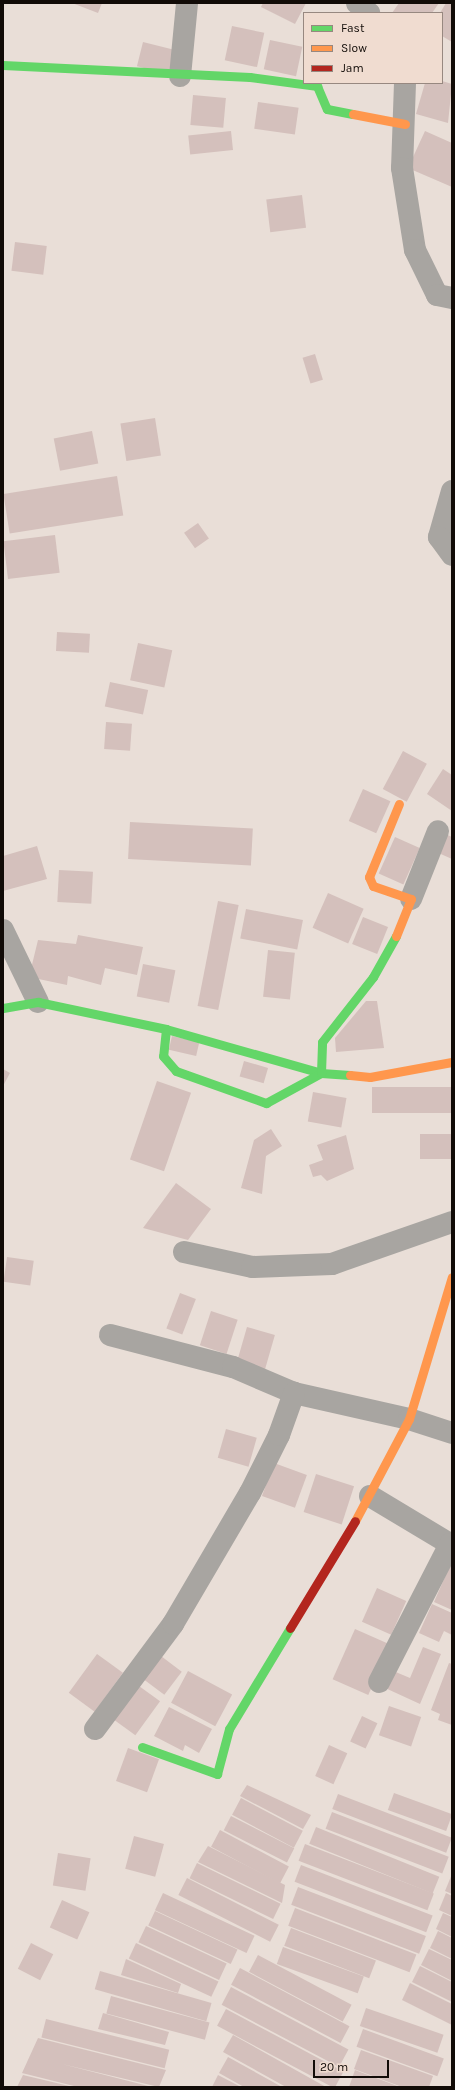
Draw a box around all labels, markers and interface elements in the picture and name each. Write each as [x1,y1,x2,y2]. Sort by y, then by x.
legend [303,12,443,84]
text: Fast [341,21,364,35]
text: Slow [341,41,367,55]
text: Jam [341,61,364,75]
scale bar [315,2052,391,2078]
text: 20 m [320,2060,348,2074]

